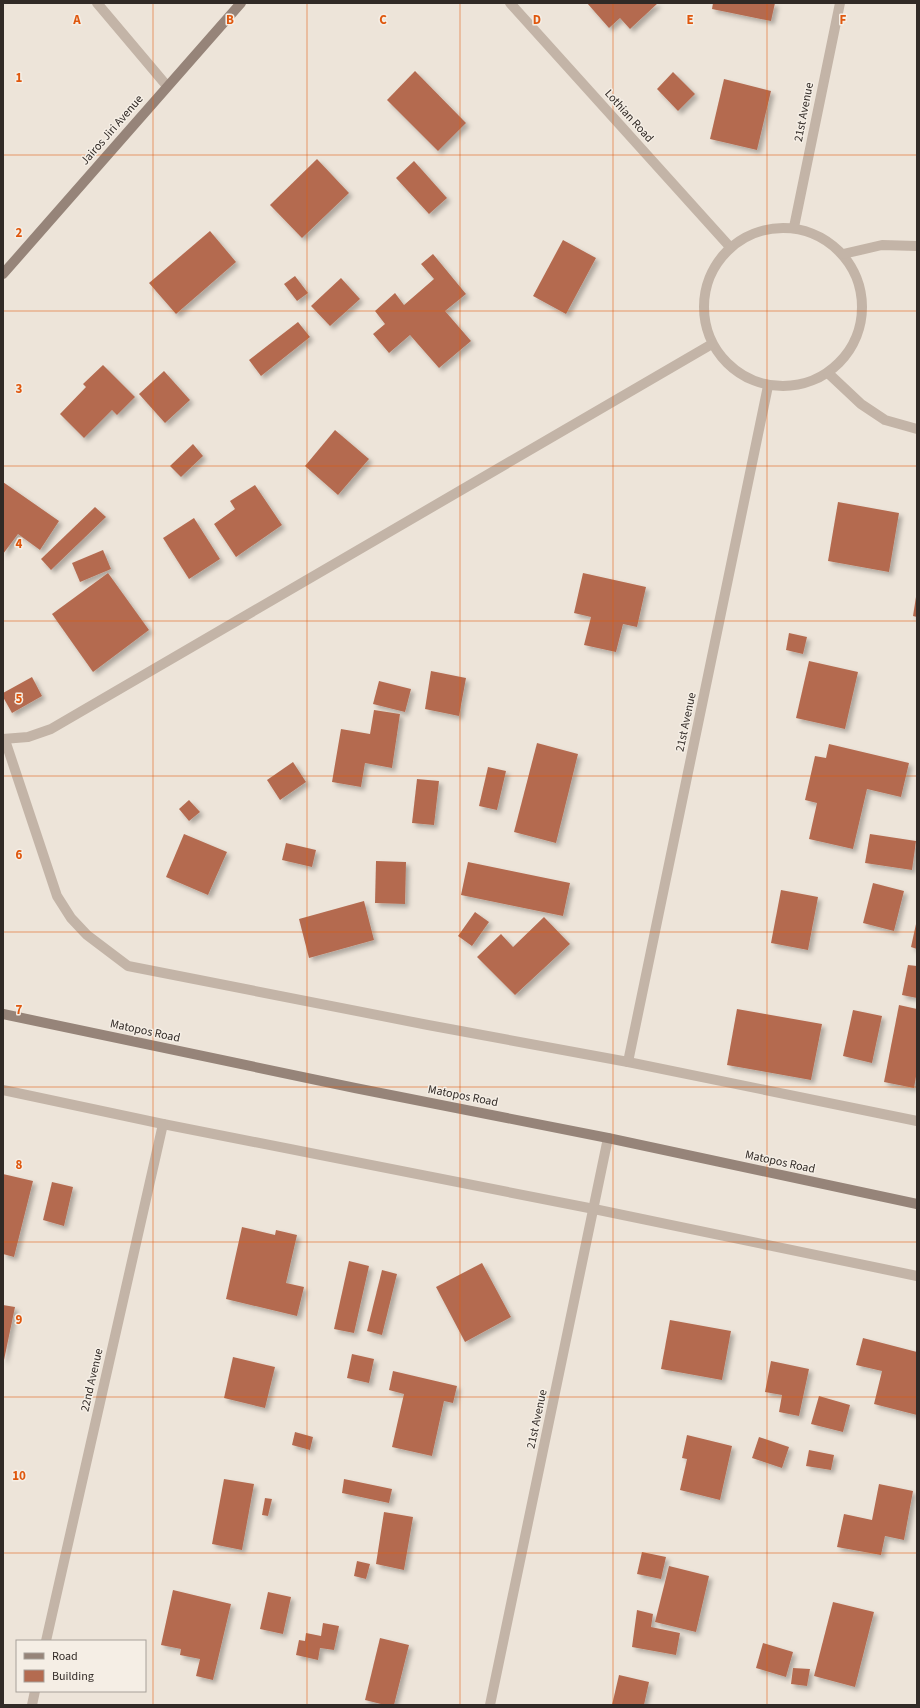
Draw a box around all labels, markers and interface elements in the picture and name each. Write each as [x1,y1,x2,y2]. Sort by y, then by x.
text: A [72,11,81,29]
text: B [226,11,234,29]
text: C [379,11,387,29]
text: D [533,11,541,29]
text: E [686,11,694,29]
text: F [840,11,847,29]
text: 1 [16,69,23,87]
street label: 21st Avenue [790,81,818,143]
street label: Lothian Road [601,86,657,146]
street label: Jairos Jiri Avenue [77,91,147,169]
text: 2 [16,224,23,242]
text: 3 [16,380,23,398]
text: 4 [16,535,23,553]
text: 5 [16,690,23,708]
street label: 21st Avenue [671,691,701,753]
text: 6 [16,846,23,864]
text: 7 [16,1001,23,1019]
street label: Matopos Road [108,1015,182,1047]
street label: Matopos Road [426,1081,500,1111]
street label: Matopos Road [743,1146,817,1178]
text: 8 [16,1156,23,1174]
text: 9 [16,1311,23,1329]
street label: 22nd Avenue [76,1347,108,1413]
street label: 21st Avenue [522,1388,552,1450]
text: 10 [12,1467,26,1485]
legend [16,1640,146,1692]
text: Road [52,1648,78,1665]
text: Building [52,1668,94,1685]

